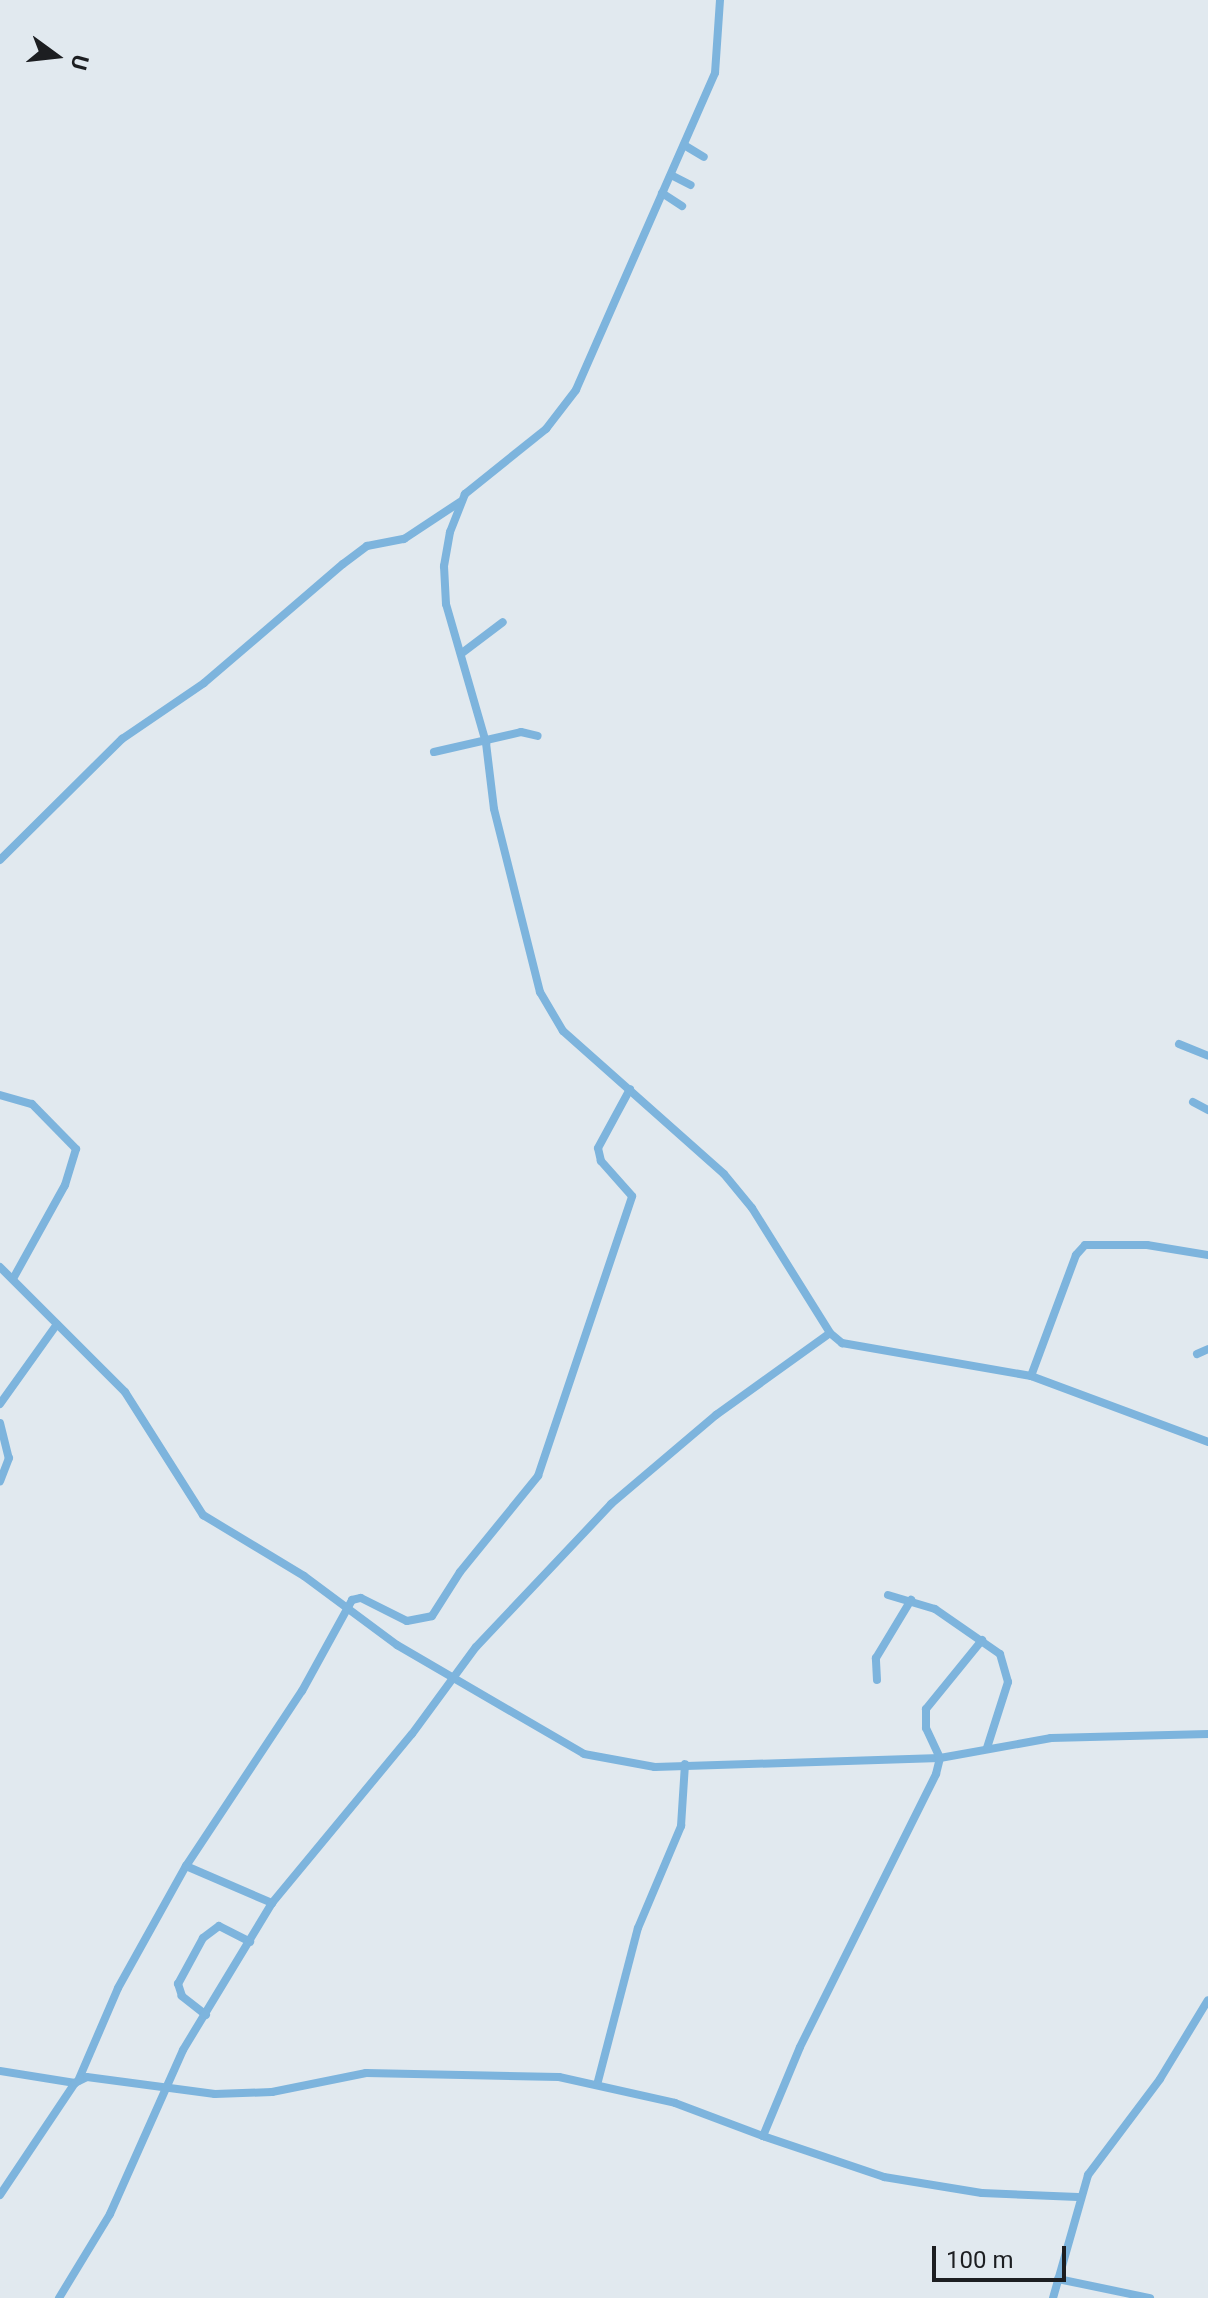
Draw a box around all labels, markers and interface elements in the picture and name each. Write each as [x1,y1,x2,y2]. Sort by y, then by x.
north arrow [16,16,96,96]
text: U [66,52,94,73]
scale bar [936,2230,1070,2280]
text: 100 m [946,2246,1013,2274]

